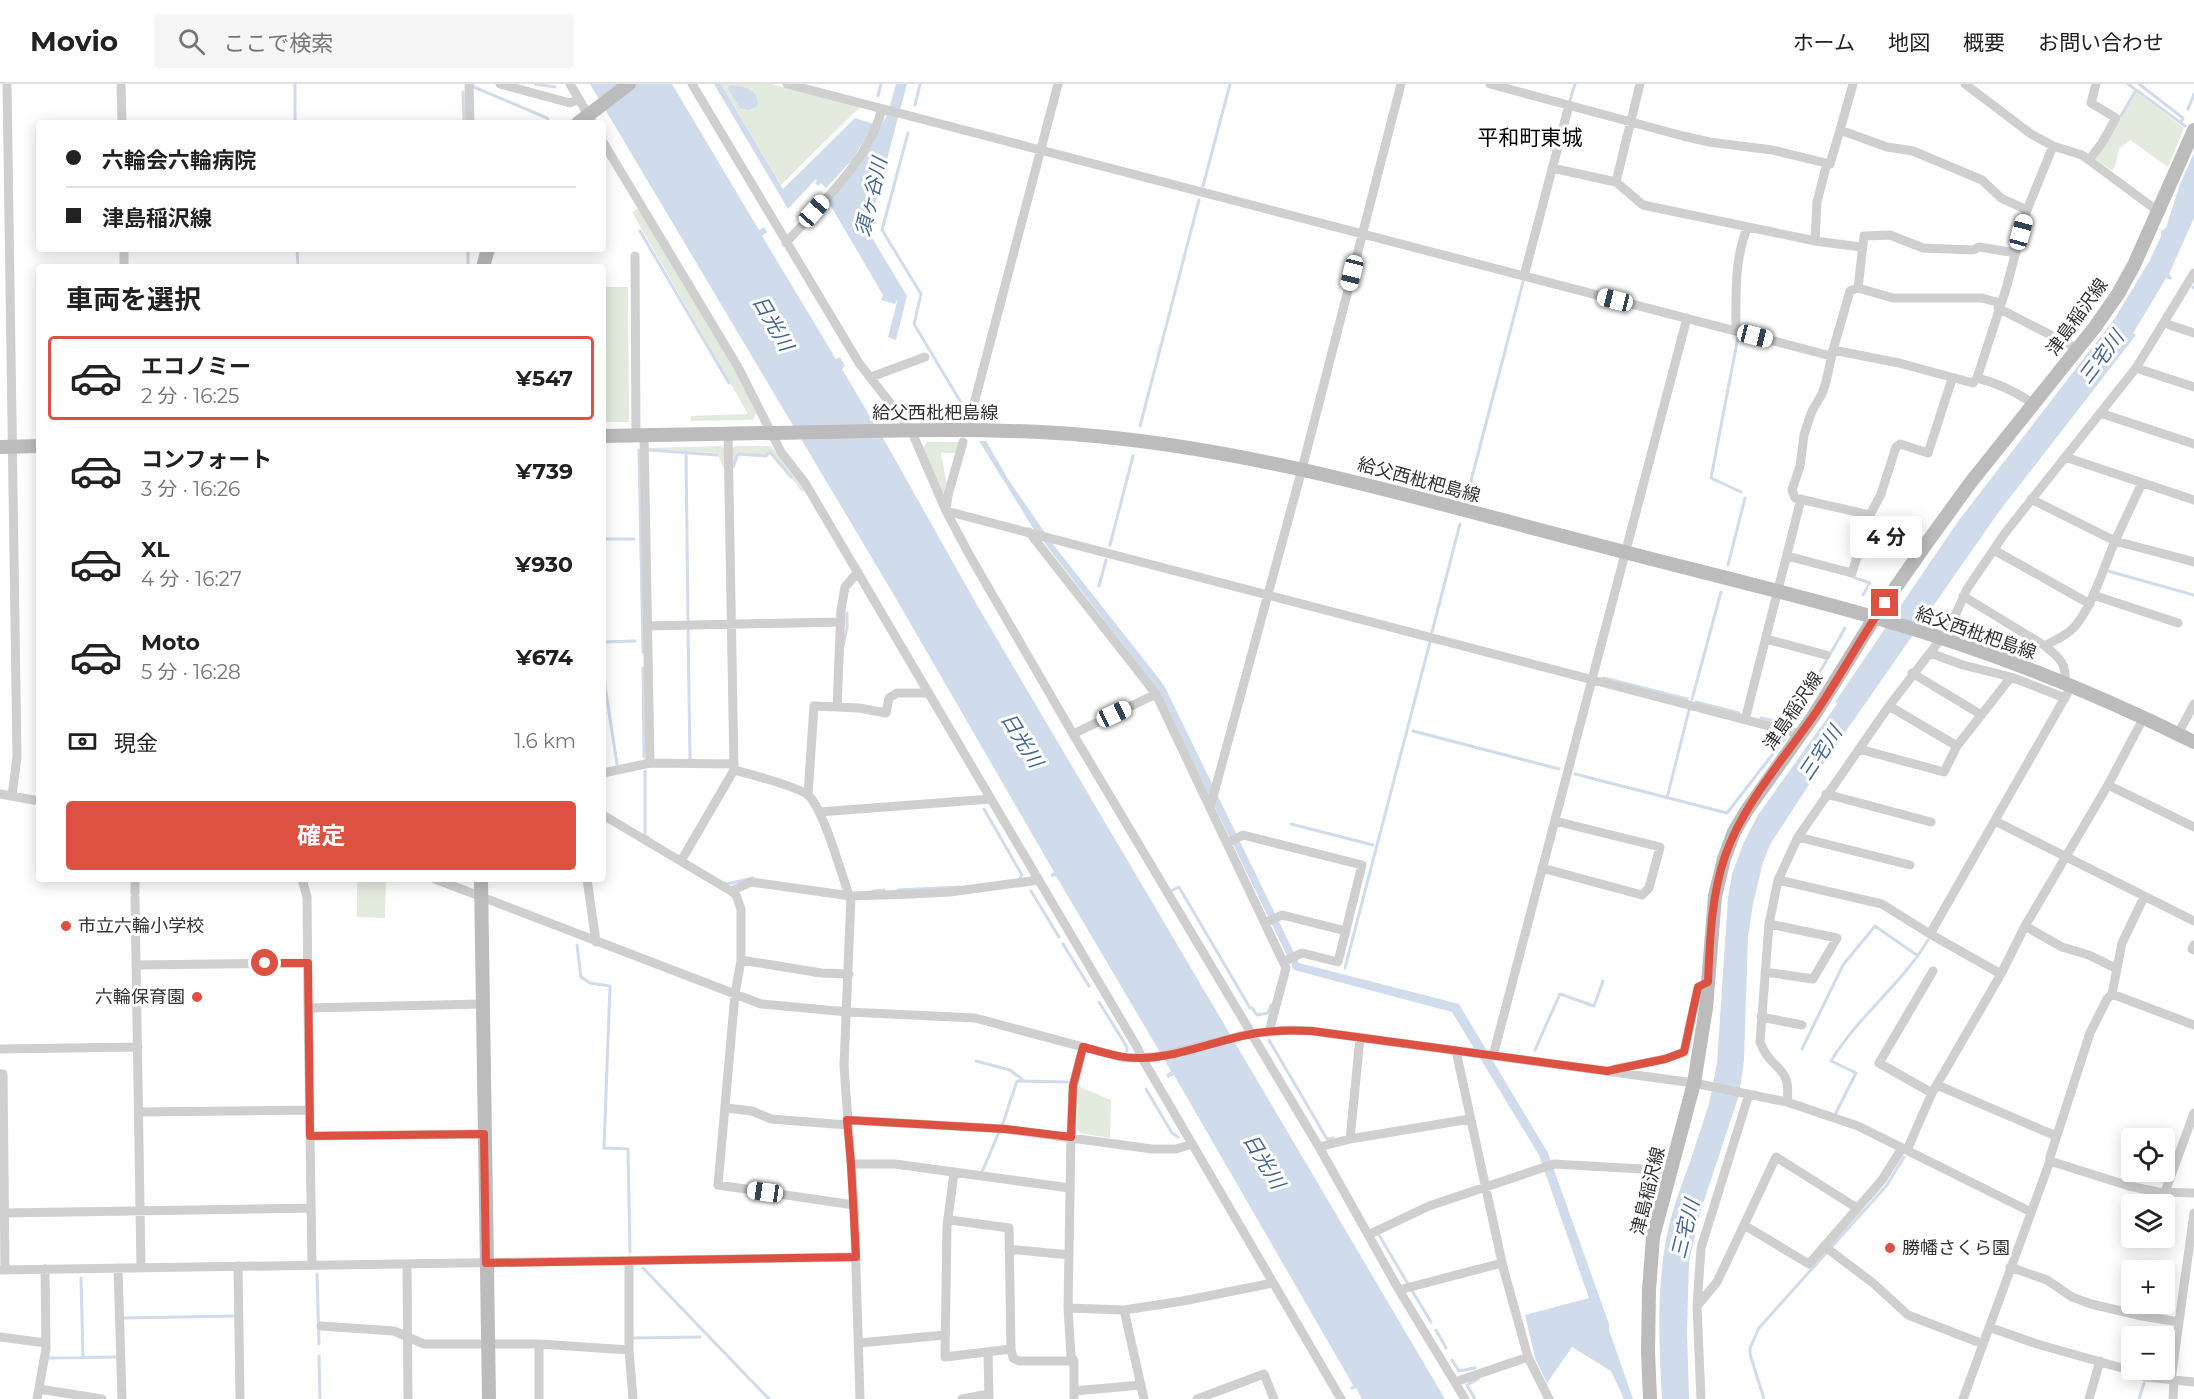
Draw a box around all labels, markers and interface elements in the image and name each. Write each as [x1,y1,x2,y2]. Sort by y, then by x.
search box [154,14,574,68]
text: Movio [30,24,118,58]
icon: search [175,25,208,58]
text: ここで検索 [223,30,333,57]
text: ホーム [1793,30,1855,55]
text: 地図 [1888,30,1930,55]
text: 概要 [1963,30,2005,55]
text: お問い合わせ [2038,30,2164,55]
district label: 平和町東城 [1478,125,1583,150]
text: 六輪会六輪病院 [102,147,256,174]
water label: 須ヶ谷川 [850,153,892,239]
car [795,192,833,230]
text: 津島稲沢線 [102,205,212,232]
car [2008,212,2034,252]
car [1339,253,1365,293]
street label: 津島稲沢線 [2042,274,2112,360]
text: 車両を選択 [66,283,201,316]
car [1595,287,1635,313]
water label: 日光川 [748,291,799,357]
car [1735,323,1775,349]
water label: 三宅川 [2073,324,2130,388]
icon: car [69,351,123,405]
text: エコノミー [141,353,251,380]
text: ¥547 [516,365,573,392]
text: 2 分 · 16:25 [141,384,239,408]
street label: 給父西枇杷島線 [872,402,998,424]
icon: car [69,444,123,498]
text: コンフォート [141,446,272,473]
street label: 給父西枇杷島線 [1355,453,1483,507]
text: ¥739 [516,458,573,485]
text: 3 分 · 16:26 [141,477,240,501]
callout: 4 分 [1849,516,1921,558]
text: 4 分 [1866,525,1906,549]
text: XL [141,536,170,563]
icon: car [69,537,123,591]
text: ¥930 [515,551,573,578]
text: 4 分 · 16:27 [141,567,242,591]
route end [1871,589,1898,616]
street label: 給父西枇杷島線 [1913,602,2039,664]
text: Moto [141,629,200,656]
icon: car [69,630,123,684]
text: ¥674 [516,644,573,671]
text: 5 分 · 16:28 [141,660,241,684]
street label: 津島稲沢線 [1759,668,1827,754]
car [1094,698,1134,730]
water label: 日光川 [996,708,1049,773]
water label: 三宅川 [1793,720,1848,785]
icon: cash [66,725,99,758]
text: 1.6 km [514,729,576,753]
text: 現金 [114,730,158,757]
button: 確定 [66,801,576,870]
place label: 市立六輪小学校 [78,915,204,937]
marker: 市立六輪小学校 [59,919,73,933]
route start [251,949,278,976]
place label: 六輪保育園 [95,986,185,1008]
marker: 六輪保育園 [190,990,204,1004]
map controls [2121,1128,2175,1380]
button: locate [2121,1128,2175,1182]
water label: 日光川 [1238,1129,1291,1195]
street label: 津島稲沢線 [1626,1145,1670,1237]
car [746,1181,784,1203]
button: layers [2121,1194,2175,1248]
water label: 三宅川 [1666,1195,1704,1261]
place label: 勝幡さくら園 [1902,1237,2010,1259]
marker: 勝幡さくら園 [1883,1241,1897,1255]
button: + [2121,1260,2175,1314]
button: − [2121,1326,2175,1380]

